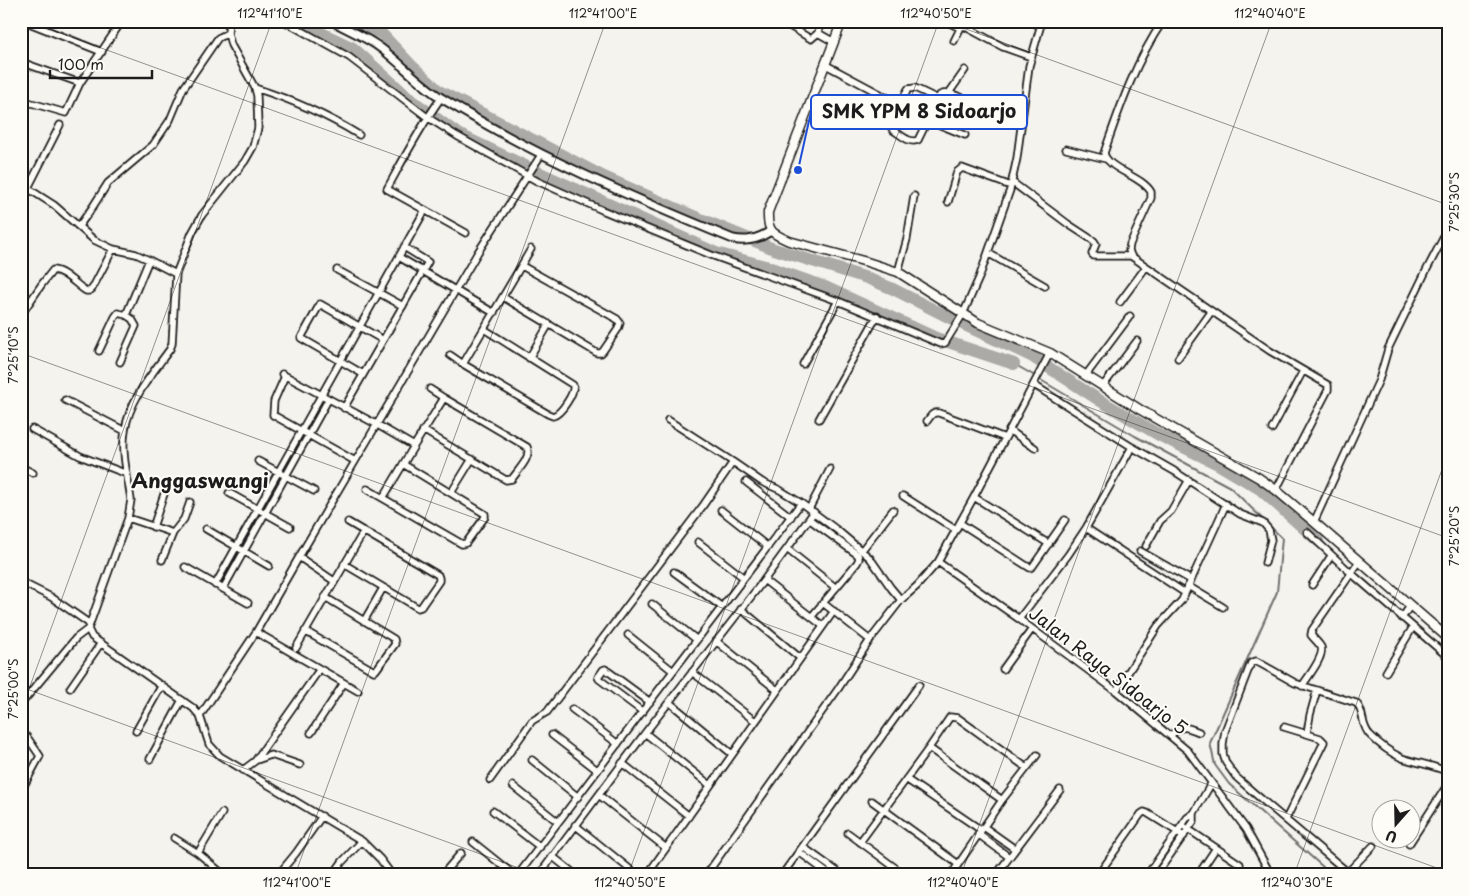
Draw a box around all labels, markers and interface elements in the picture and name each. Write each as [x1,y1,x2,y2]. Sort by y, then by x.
text: 112°41'10"E [237,4,303,22]
text: 112°41'00"E [569,4,637,22]
text: 112°40'50"E [900,4,972,22]
text: 112°40'40"E [1234,4,1306,22]
scale bar [50,48,152,80]
text: 100 m [58,52,104,75]
callout: SMK YPM 8 Sidoarjo [811,95,1027,129]
text: SMK YPM 8 Sidoarjo [822,96,1016,124]
text: 7°25'30"S [1445,172,1463,232]
text: 7°25'10"S [4,326,22,384]
district label: Anggaswangi [131,465,269,495]
text: 7°25'20"S [1445,506,1463,566]
street label: Jalan Raya Sidoarjo 5 [1024,599,1194,741]
text: 7°25'00"S [4,659,22,719]
north arrow [1372,798,1422,848]
text: U [1383,825,1400,848]
text: 112°41'00"E [263,873,331,891]
text: 112°40'50"E [594,873,666,891]
text: 112°40'40"E [927,873,999,891]
text: 112°40'30"E [1261,873,1333,891]

